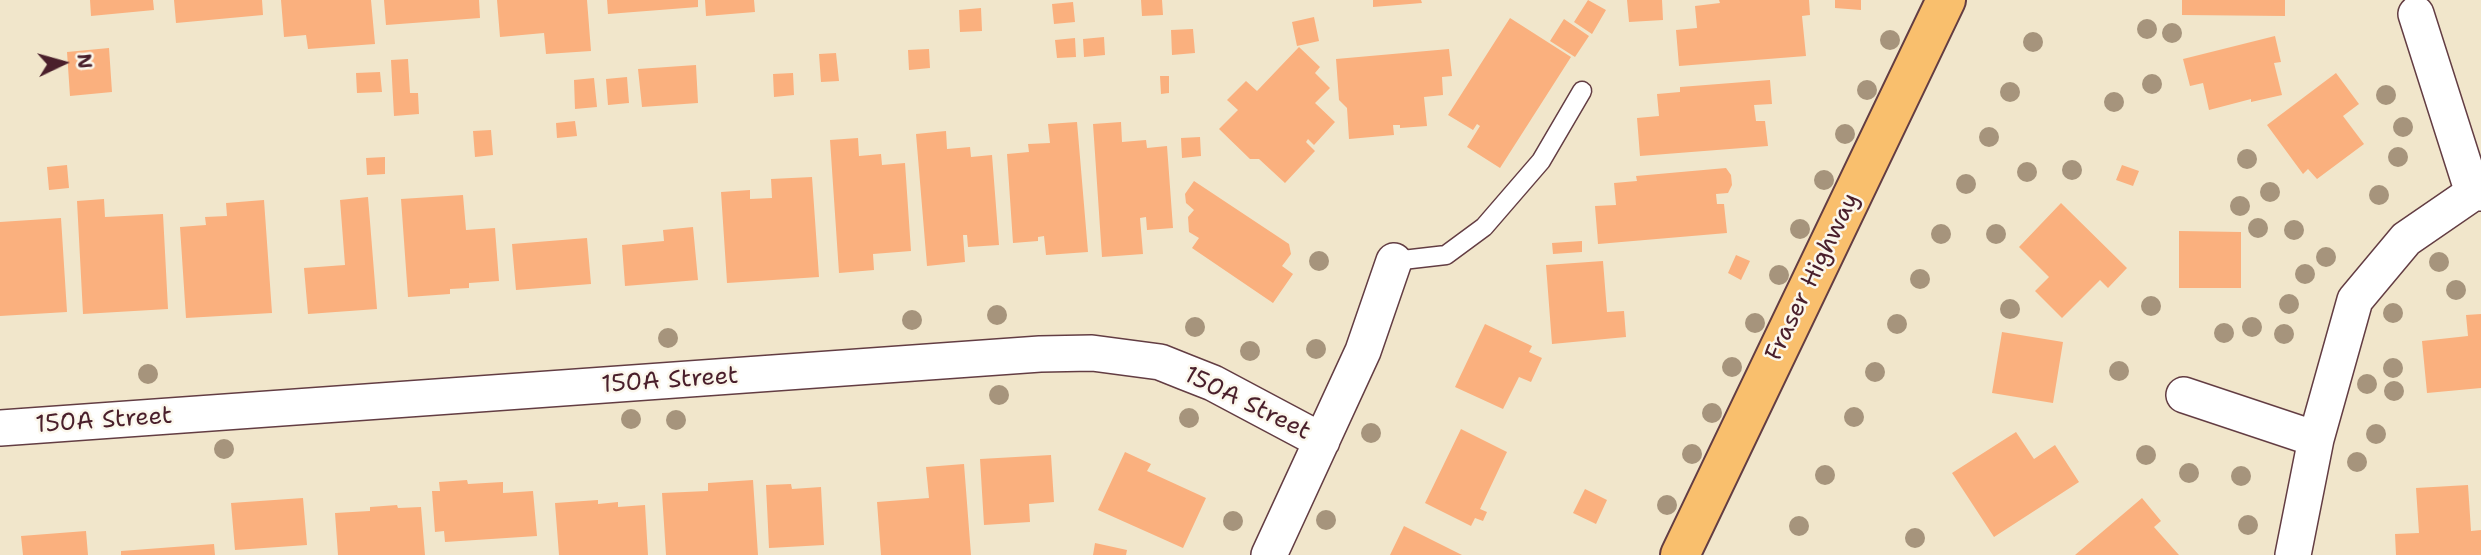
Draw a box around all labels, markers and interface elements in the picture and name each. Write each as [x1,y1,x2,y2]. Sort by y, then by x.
north arrow [28,28,98,98]
text: N [71,53,98,70]
street label: Fraser Highway [1760,189,1866,365]
street label: 150A Street [1179,361,1315,447]
street label: 150A Street [601,362,739,400]
street label: 150A Street [35,402,173,440]

